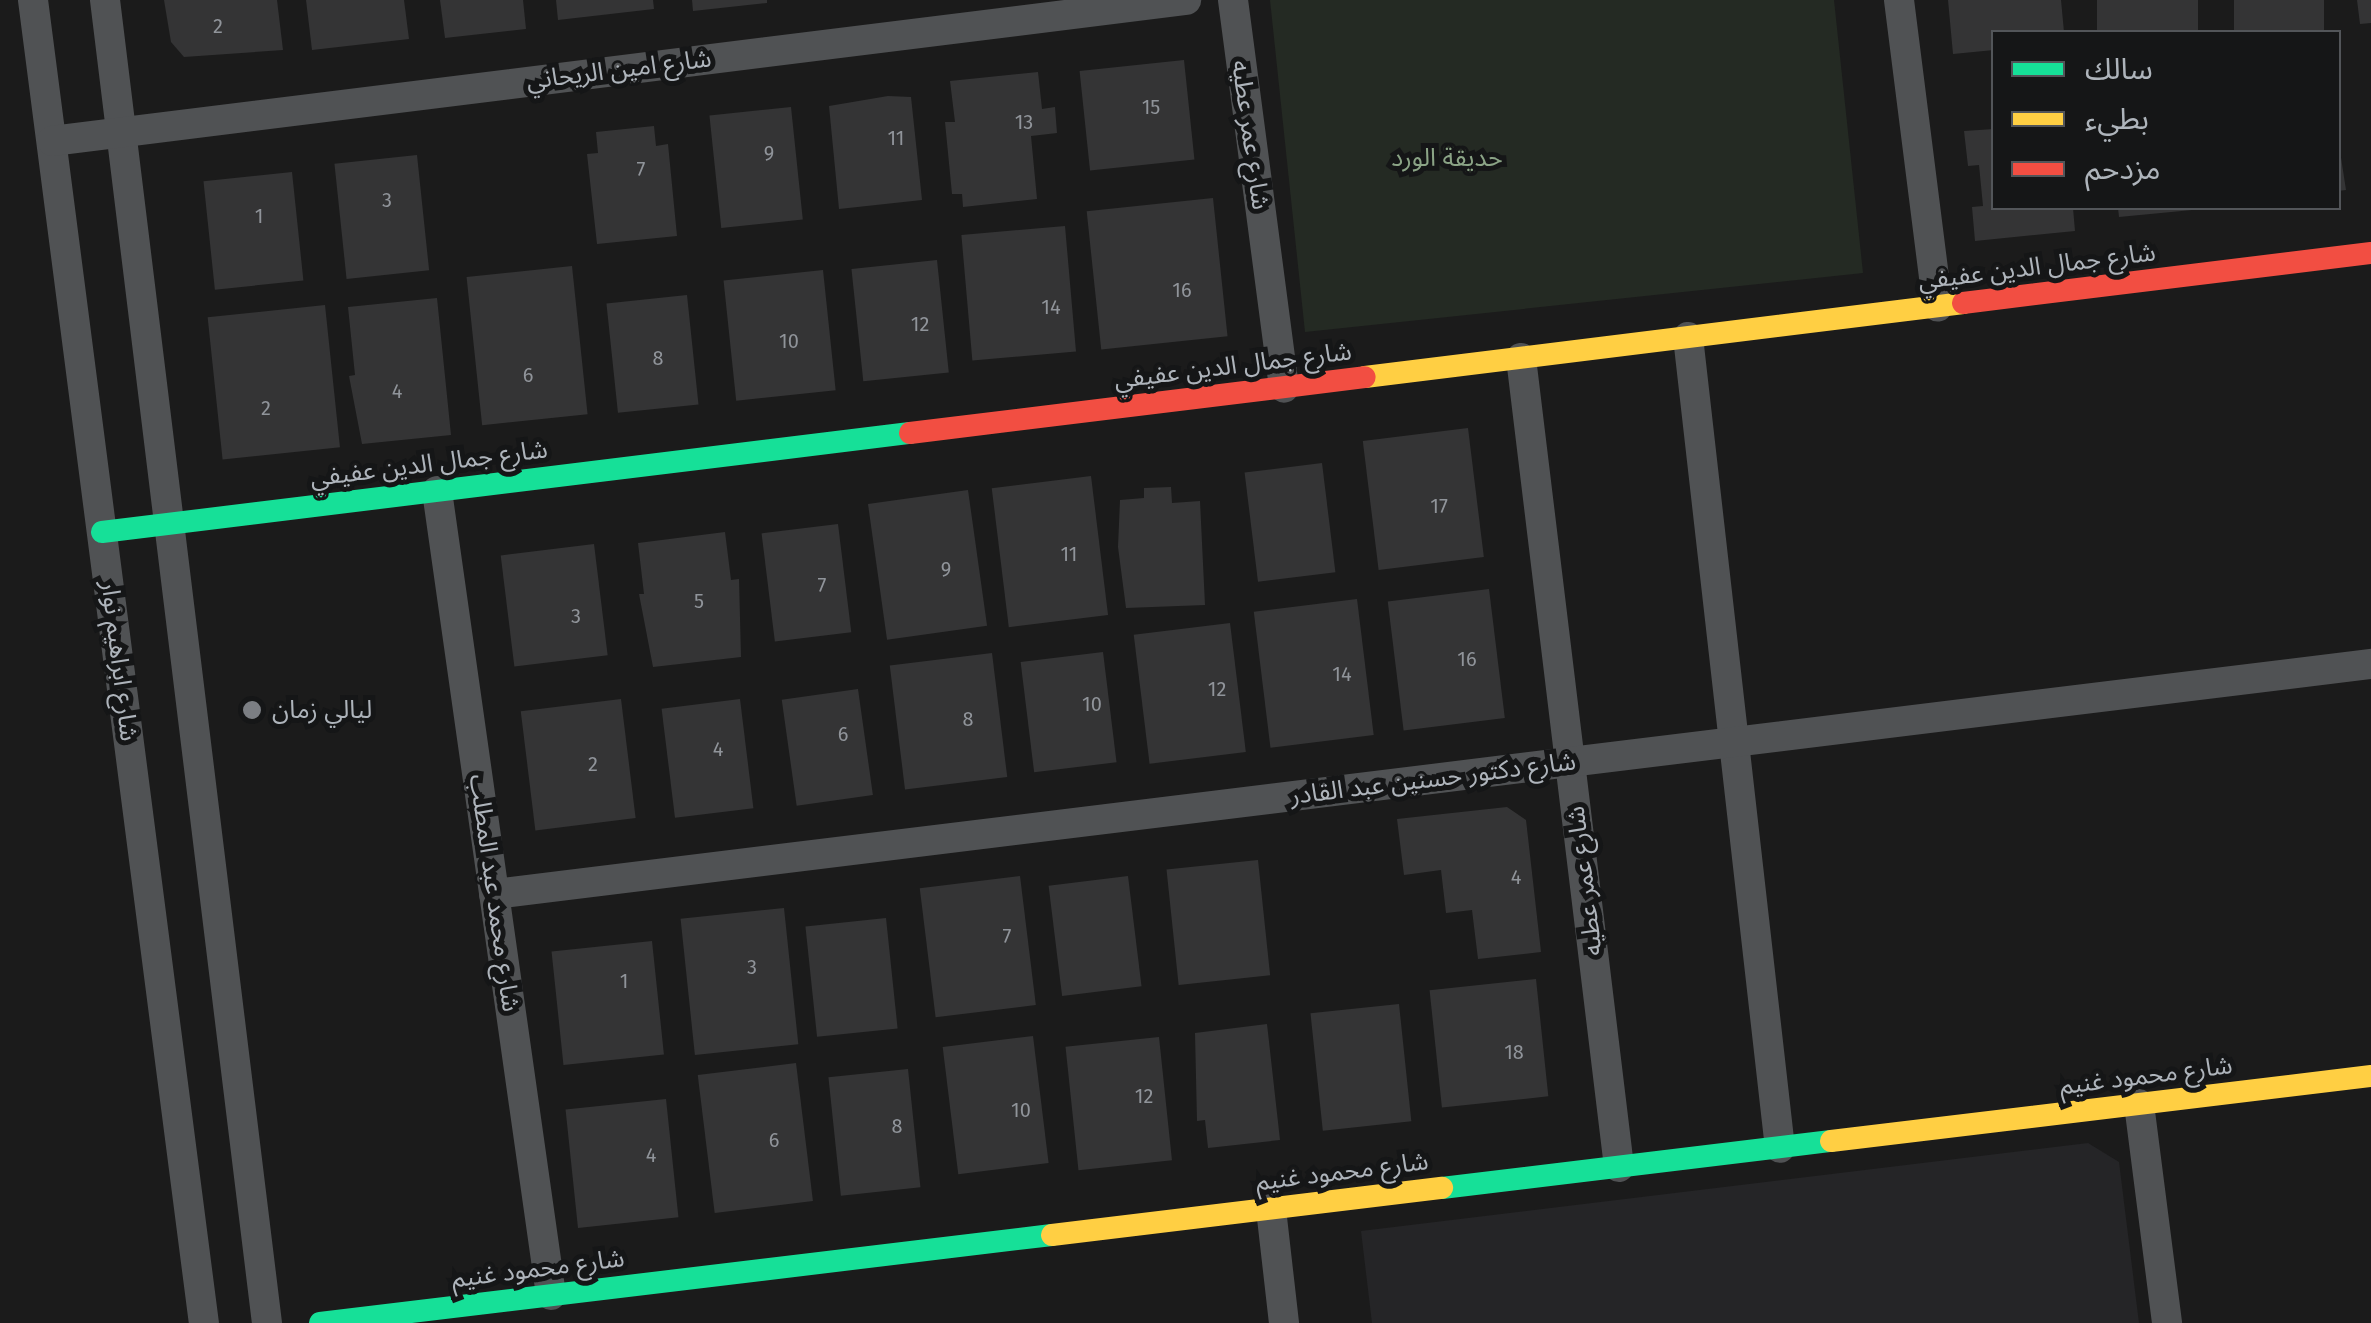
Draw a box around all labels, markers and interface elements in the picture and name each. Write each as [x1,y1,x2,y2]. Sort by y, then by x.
house number: 2 [213,14,223,38]
legend [1991,30,2341,210]
street label: شارع امين الريحاني [525,44,713,96]
text: سالك [2085,51,2153,87]
street label: شارع عمر عطيه [1225,58,1275,212]
house number: 15 [1142,95,1160,119]
text: بطيء [2085,101,2149,137]
house number: 13 [1015,110,1033,134]
house number: 11 [887,126,905,150]
house number: 9 [764,141,774,165]
park label: حديقة الورد [1391,143,1503,173]
text: مزدحم [2085,151,2161,187]
house number: 7 [637,157,645,181]
house number: 3 [382,188,392,212]
house number: 1 [255,204,263,228]
street label: شارع جمال الدين عفيفي [1917,238,2157,296]
house number: 16 [1172,278,1192,302]
house number: 14 [1041,295,1061,319]
house number: 12 [911,312,929,336]
house number: 10 [779,329,799,353]
street label: شارع جمال الدين عفيفي [1113,337,1353,395]
house number: 8 [652,346,664,370]
house number: 6 [523,363,533,387]
house number: 4 [392,379,402,403]
house number: 2 [261,396,271,420]
street label: شارع جمال الدين عفيفي [309,435,549,493]
house number: 17 [1430,494,1448,518]
house number: 11 [1060,542,1078,566]
house number: 9 [941,557,951,581]
house number: 7 [818,573,826,597]
street label: شارع ابراهيم نوار [94,579,144,743]
house number: 5 [694,589,704,613]
house number: 3 [571,604,581,628]
house number: 16 [1457,647,1477,671]
house number: 14 [1332,662,1352,686]
house number: 12 [1208,677,1226,701]
house number: 10 [1082,692,1102,716]
place label: ليالي زمان [272,695,372,725]
marker: ليالي زمان [241,699,263,721]
house number: 8 [962,707,974,731]
house number: 6 [838,722,848,746]
house number: 4 [713,737,723,761]
street label: شارع دكتور حسنين عبد القادر [1288,747,1578,811]
house number: 2 [588,752,598,776]
street label: شارع محمد عبد المطلب [462,772,526,1014]
street label: شارع عمر عطيه [1561,804,1609,958]
house number: 4 [1511,865,1521,889]
house number: 7 [1003,924,1011,948]
house number: 3 [747,955,757,979]
house number: 1 [620,969,628,993]
house number: 18 [1504,1040,1524,1064]
street label: شارع محمود غنيم [2058,1051,2234,1101]
house number: 12 [1135,1084,1153,1108]
house number: 10 [1011,1098,1031,1122]
house number: 8 [891,1114,903,1138]
house number: 6 [769,1128,779,1152]
house number: 4 [646,1143,656,1167]
street label: شارع محمود غنيم [1254,1147,1430,1197]
street label: شارع محمود غنيم [450,1244,626,1294]

